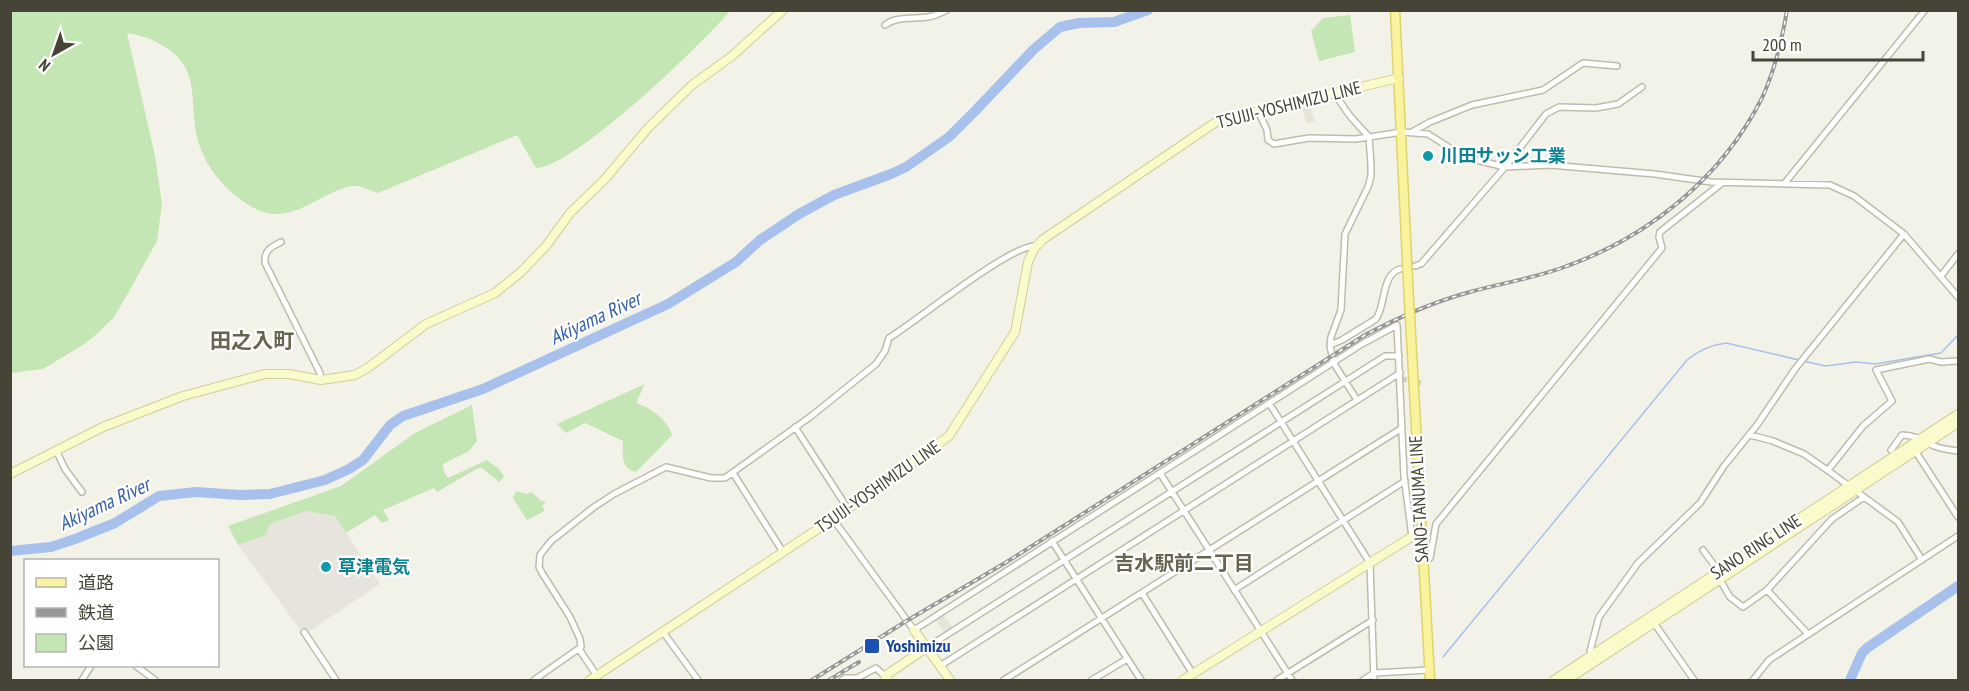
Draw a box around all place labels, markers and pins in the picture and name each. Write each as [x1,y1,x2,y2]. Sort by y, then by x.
place label: 川田サッシ工業 [1440,144,1566,167]
marker: 川田サッシ工業 [1421,149,1435,163]
place label: 草津電気 [338,555,410,578]
marker: 草津電気 [319,560,333,574]
place label: Yoshimizu [885,634,951,657]
marker: Yoshimizu [863,637,881,655]

